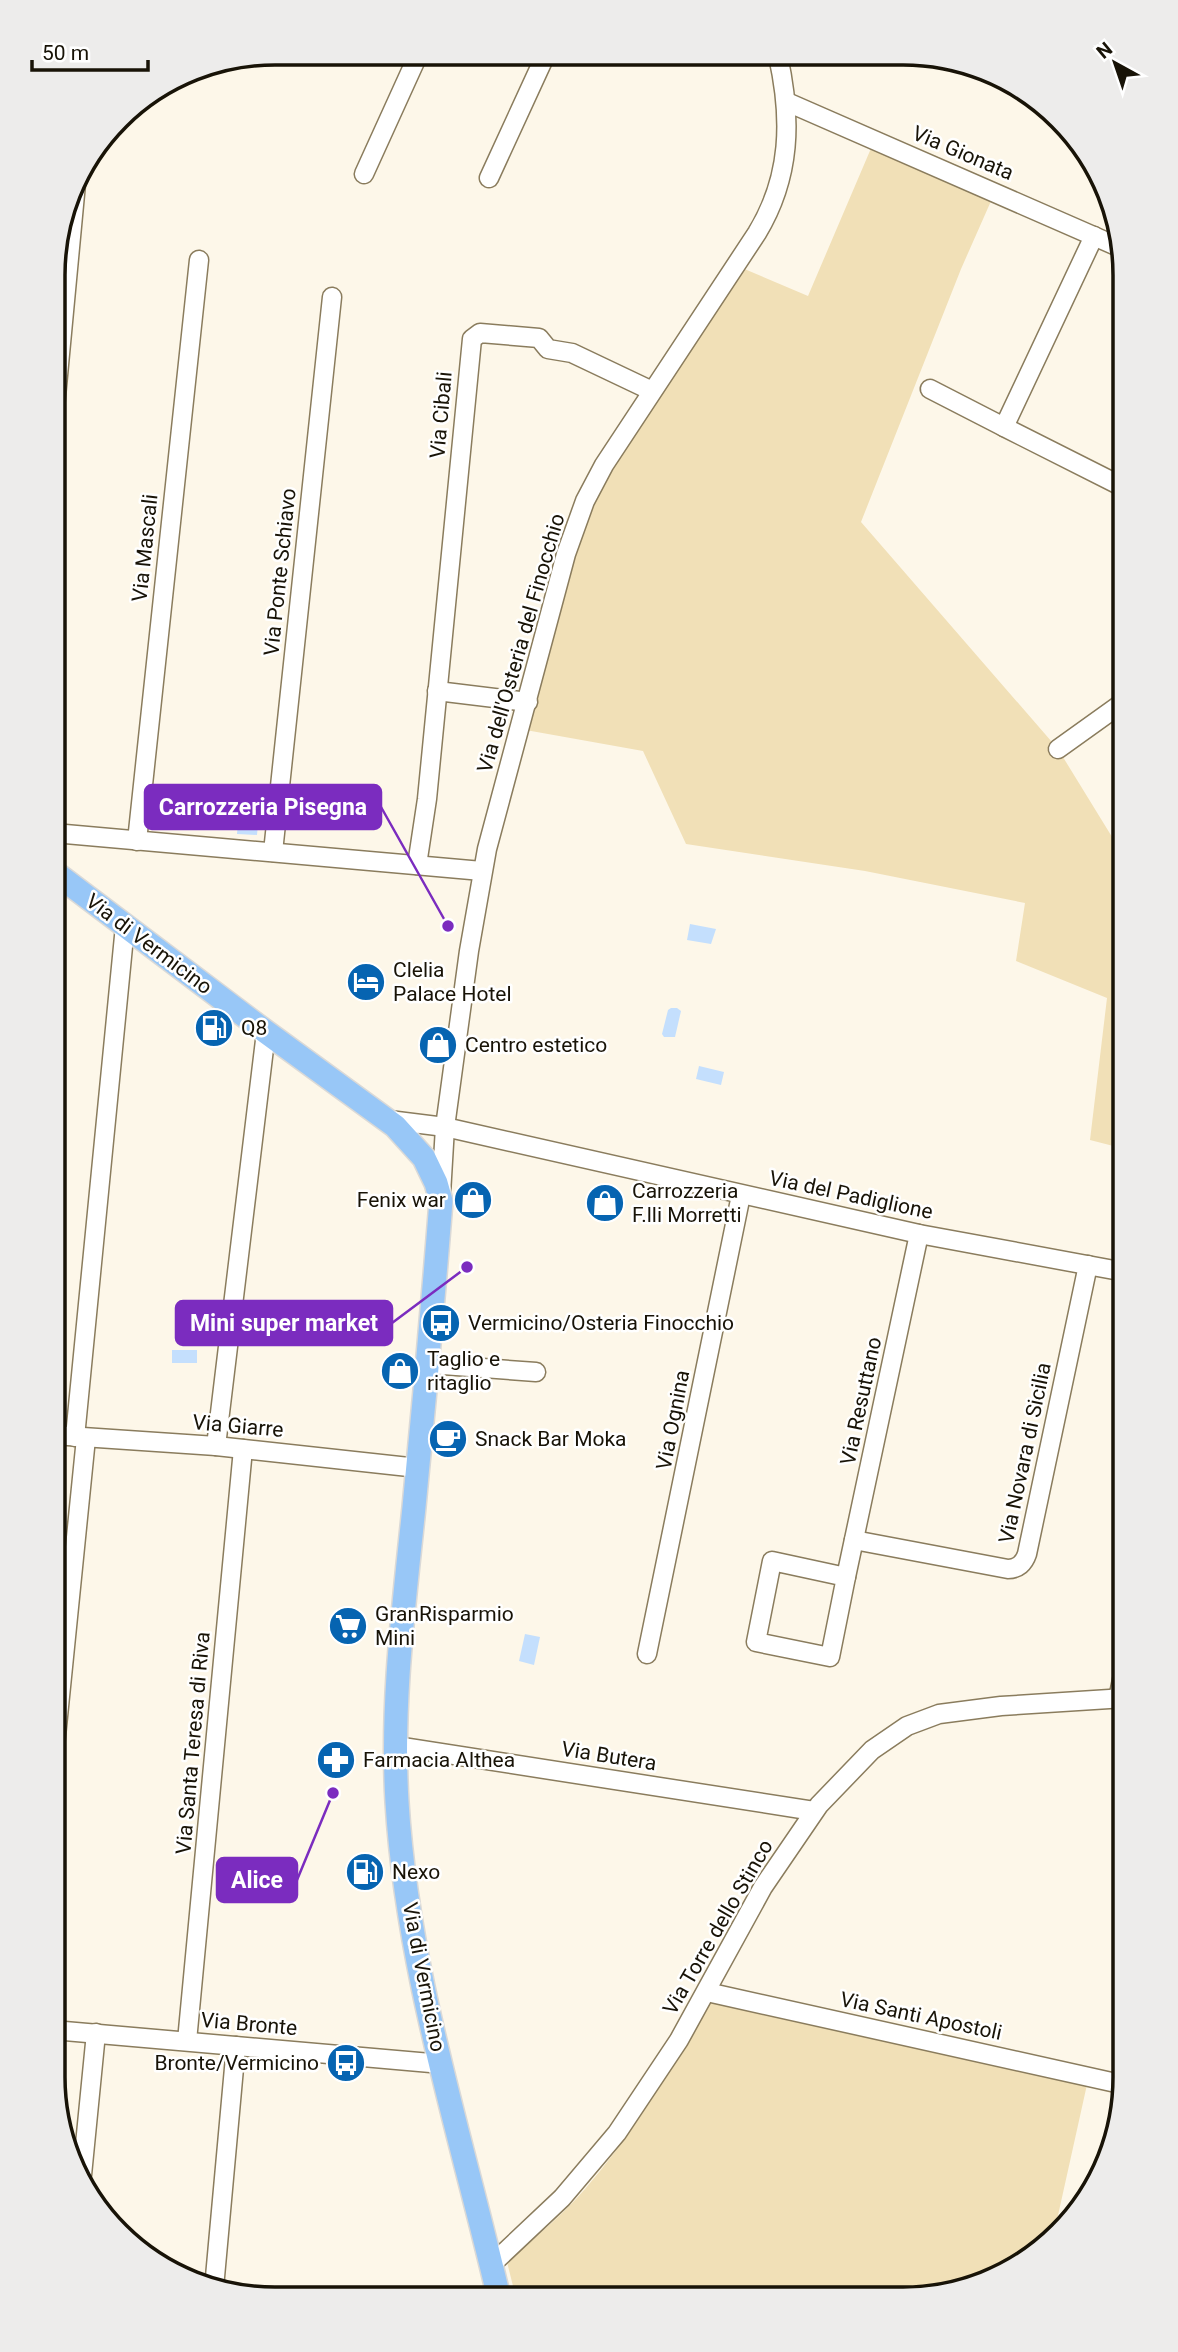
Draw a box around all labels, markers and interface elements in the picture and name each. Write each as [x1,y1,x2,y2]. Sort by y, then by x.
scale bar [32,28,147,72]
north arrow [1080,28,1150,98]
text: N [1092,37,1117,63]
text: 50 m [42,41,89,65]
street label: Via Gionata [909,121,1017,185]
street label: Via Cibali [425,370,457,460]
street label: Via Ponte Schiavo [259,487,301,657]
street label: Via Mascali [127,493,163,603]
street label: Via dell'Osteria del Finocchio [472,511,570,775]
callout: Carrozzeria Pisegna [145,785,381,829]
text: Carrozzeria Pisegna [159,794,367,821]
street label: Via di Vermicino [81,889,217,999]
place label: Clelia Palace Hotel [393,958,512,1006]
hotel icon: Clelia Palace Hotel [345,961,387,1003]
fuel station icon: Q8 [193,1007,235,1049]
place label: Q8 [241,1016,267,1040]
shop icon: Centro estetico [417,1024,459,1066]
place label: Centro estetico [465,1033,607,1057]
street label: Via del Padiglione [767,1166,935,1224]
shop icon: Fenix war [452,1179,494,1221]
place label: Carrozzeria F.lli Morretti [632,1179,742,1227]
shop icon: Carrozzeria F.lli Morretti [584,1182,626,1224]
place label: Fenix war [357,1188,446,1212]
callout: Mini super market [176,1301,392,1345]
bus stop icon: Vermicino/Osteria Finocchio [420,1302,462,1344]
text: Mini super market [190,1310,378,1337]
place label: Vermicino/Osteria Finocchio [468,1311,734,1335]
street label: Via Resuttano [836,1335,886,1467]
place label: Taglio e ritaglio [427,1347,500,1395]
shop icon: Taglio e ritaglio [379,1350,421,1392]
street label: Via Novara di Sicilia [994,1360,1056,1546]
street label: Via Ognina [652,1368,694,1472]
street label: Via Giarre [192,1410,284,1442]
cafe icon: Snack Bar Moka [427,1418,469,1460]
place label: Snack Bar Moka [475,1427,627,1451]
place label: GranRisparmio Mini [375,1602,514,1650]
supermarket icon: GranRisparmio Mini [327,1605,369,1647]
street label: Via Santa Teresa di Riva [171,1631,215,1855]
street label: Via Butera [560,1737,658,1775]
pharmacy icon: Farmacia Althea [315,1739,357,1781]
place label: Farmacia Althea [363,1748,515,1772]
street label: Via Torre dello Stinco [658,1835,778,2019]
fuel station icon: Nexo [344,1851,386,1893]
callout: Alice [217,1858,297,1902]
place label: Nexo [392,1860,440,1884]
text: Alice [231,1867,283,1894]
street label: Via di Vermicino [398,1900,450,2054]
street label: Via Santi Apostoli [838,1987,1004,2045]
street label: Via Bronte [200,2008,298,2040]
bus stop icon: Bronte/Vermicino [325,2042,367,2084]
place label: Bronte/Vermicino [154,2051,319,2075]

